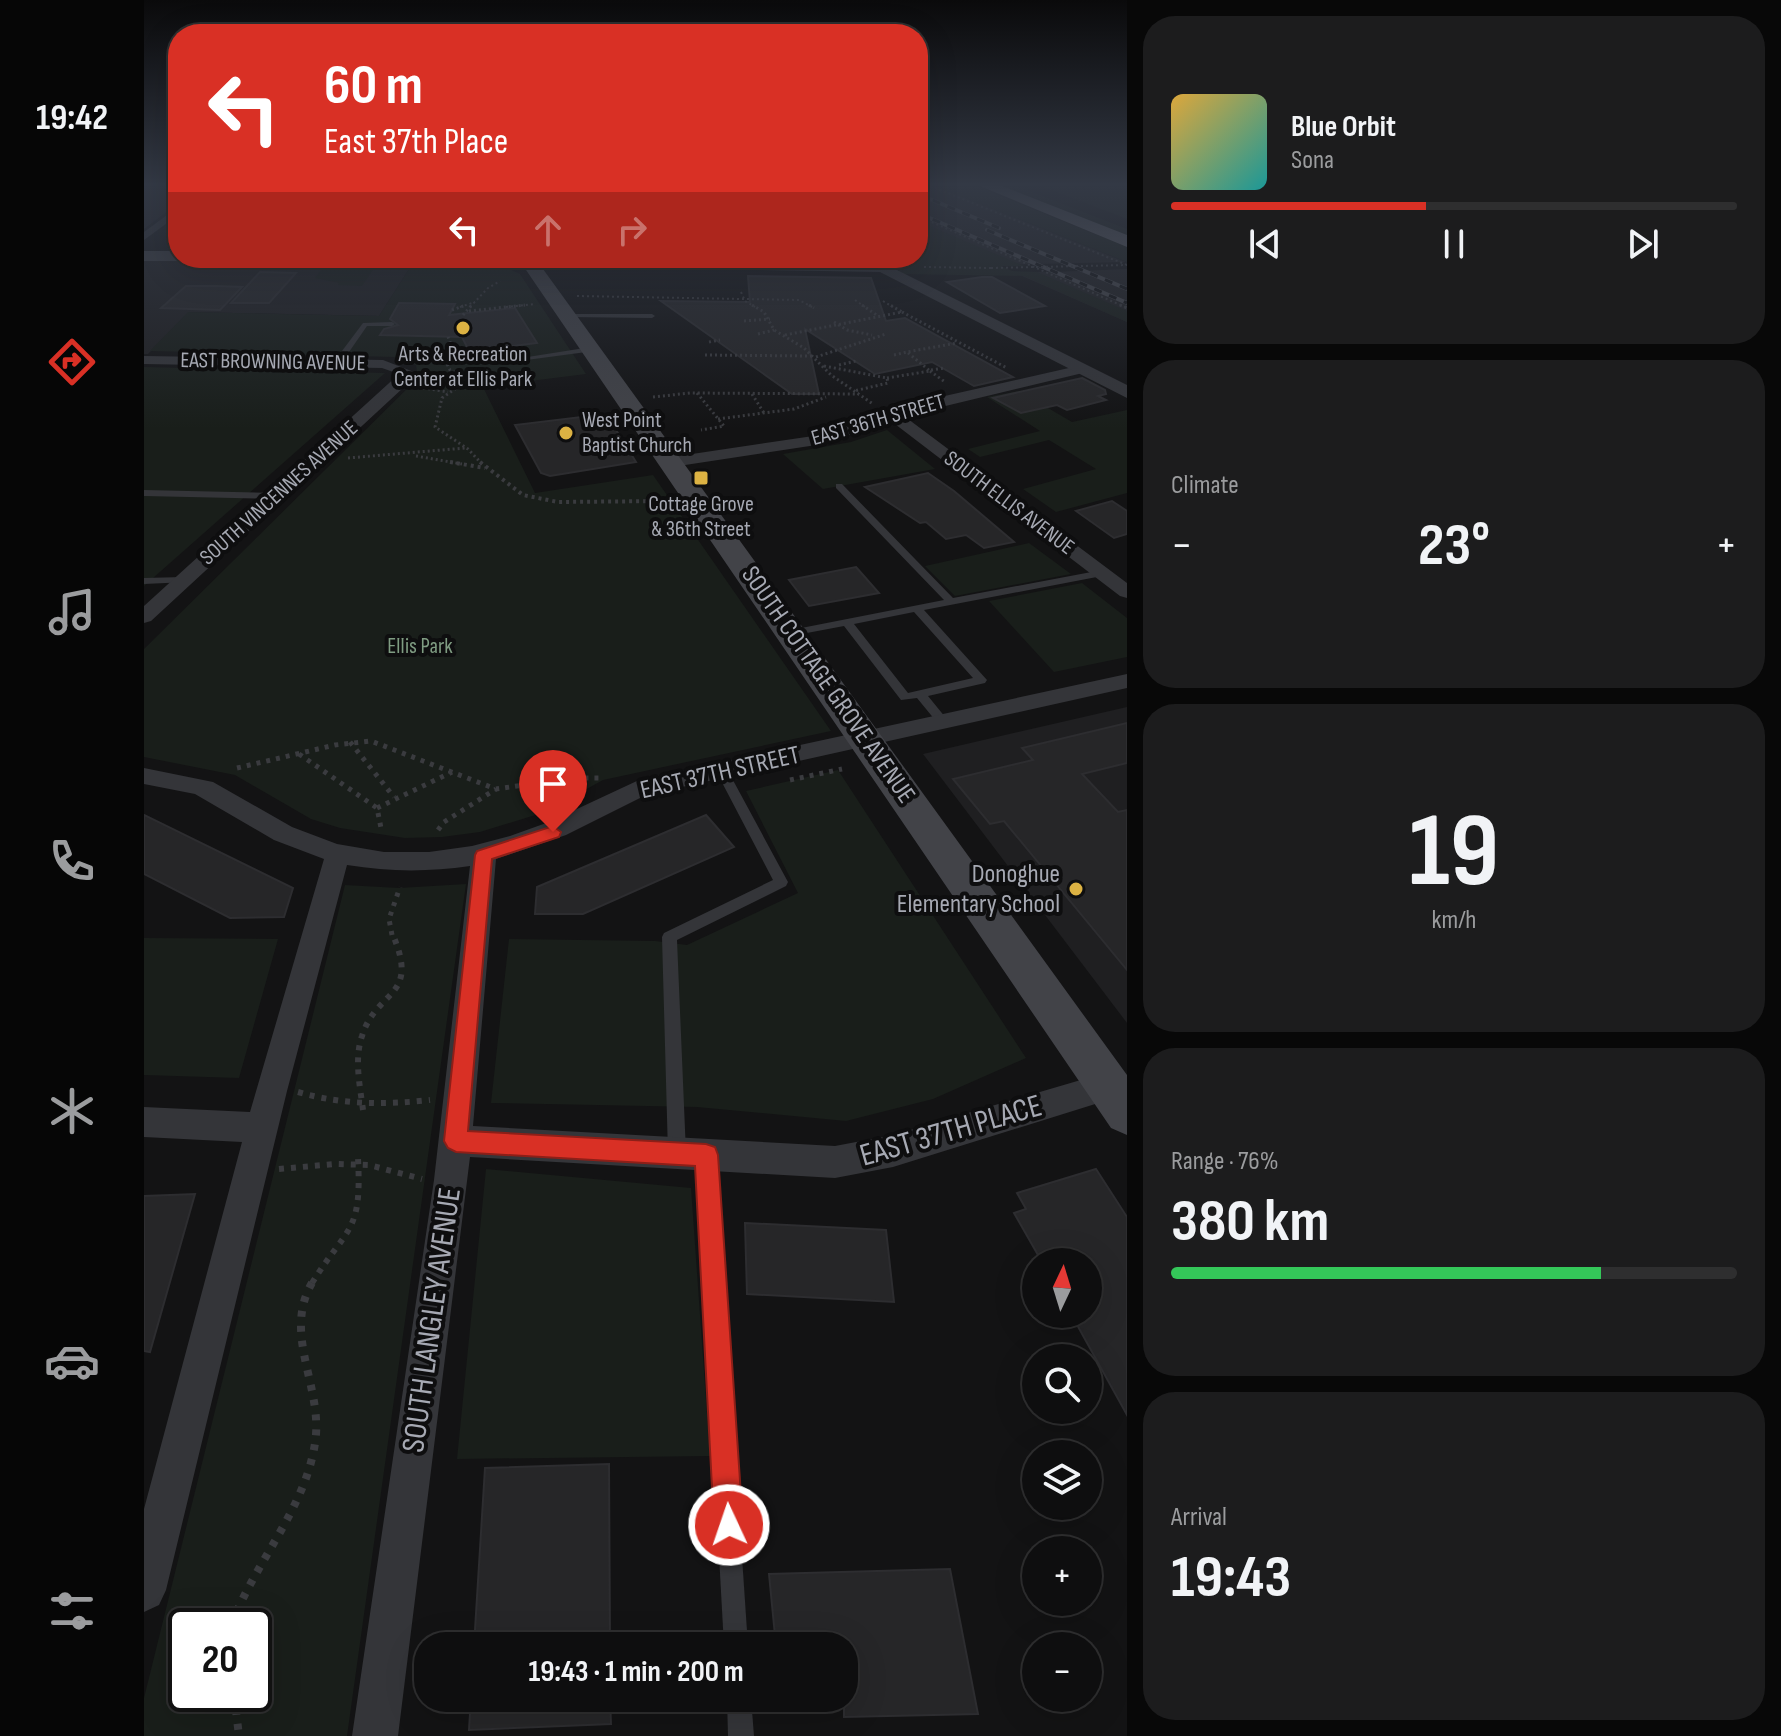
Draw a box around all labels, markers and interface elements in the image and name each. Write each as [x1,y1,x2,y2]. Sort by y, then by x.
text: 60 m [324,53,423,120]
icon: left [192,56,296,160]
text: 19:42 [36,97,108,140]
text: Blue Orbit [1291,109,1396,145]
text: East 37th Place [324,121,508,164]
text: Sona [1291,145,1334,176]
icon: left [442,208,486,252]
icon: ahead [526,208,570,252]
icon: right [610,208,654,252]
icon: previous [1243,222,1287,266]
icon: pause [1432,222,1476,266]
icon: next [1621,222,1665,266]
marker: Arts & Recreation Center at Ellis Park [454,319,472,337]
icon: directions [44,334,100,390]
place label: Arts & Recreation Center at Ellis Park [394,341,533,393]
street label: EAST BROWNING AVENUE [180,347,366,377]
street label: EAST 36TH STREET [808,388,948,452]
place label: West Point Baptist Church [582,407,692,459]
street label: SOUTH VINCENNES AVENUE [194,415,364,571]
marker: West Point Baptist Church [557,424,575,442]
street label: SOUTH ELLIS AVENUE [938,445,1080,561]
marker: Cottage Grove & 36th Street [692,469,710,487]
text: Climate [1171,470,1239,501]
place label: Cottage Grove & 36th Street [648,491,754,543]
text: 23° [1418,510,1490,582]
text: − [1171,519,1193,572]
text: + [1715,519,1737,572]
street label: SOUTH COTTAGE GROVE AVENUE [734,561,922,809]
icon: music [44,584,100,640]
park label: Ellis Park [387,633,453,660]
street label: EAST 37TH STREET [637,740,803,806]
pin [519,750,587,832]
icon: arrive [531,762,575,806]
text: 19 [1409,790,1499,915]
icon: phone [44,833,100,889]
place label: Donoghue Elementary School [897,859,1060,920]
marker: Donoghue Elementary School [1067,880,1085,898]
text: km/h [1432,905,1476,936]
icon: climate [44,1083,100,1139]
street label: EAST 37TH PLACE [856,1086,1046,1176]
text: Range · 76% [1171,1146,1279,1177]
street label: SOUTH LANGLEY AVENUE [394,1185,470,1455]
text: 380 km [1171,1186,1329,1258]
north arrow [1022,1248,1102,1328]
map controls [1022,1248,1102,1712]
icon: car [44,1333,100,1389]
button: search [1022,1344,1102,1424]
button: layers [1022,1440,1102,1520]
position arrow [687,1483,771,1567]
text: Arrival [1171,1502,1227,1533]
button: + [1022,1536,1102,1616]
text: 19:43 [1171,1542,1291,1614]
icon: filters [44,1583,100,1639]
speed limit sign: 20 [168,1608,272,1712]
button: − [1022,1632,1102,1712]
text: 19:43 · 1 min · 200 m [528,1654,744,1690]

